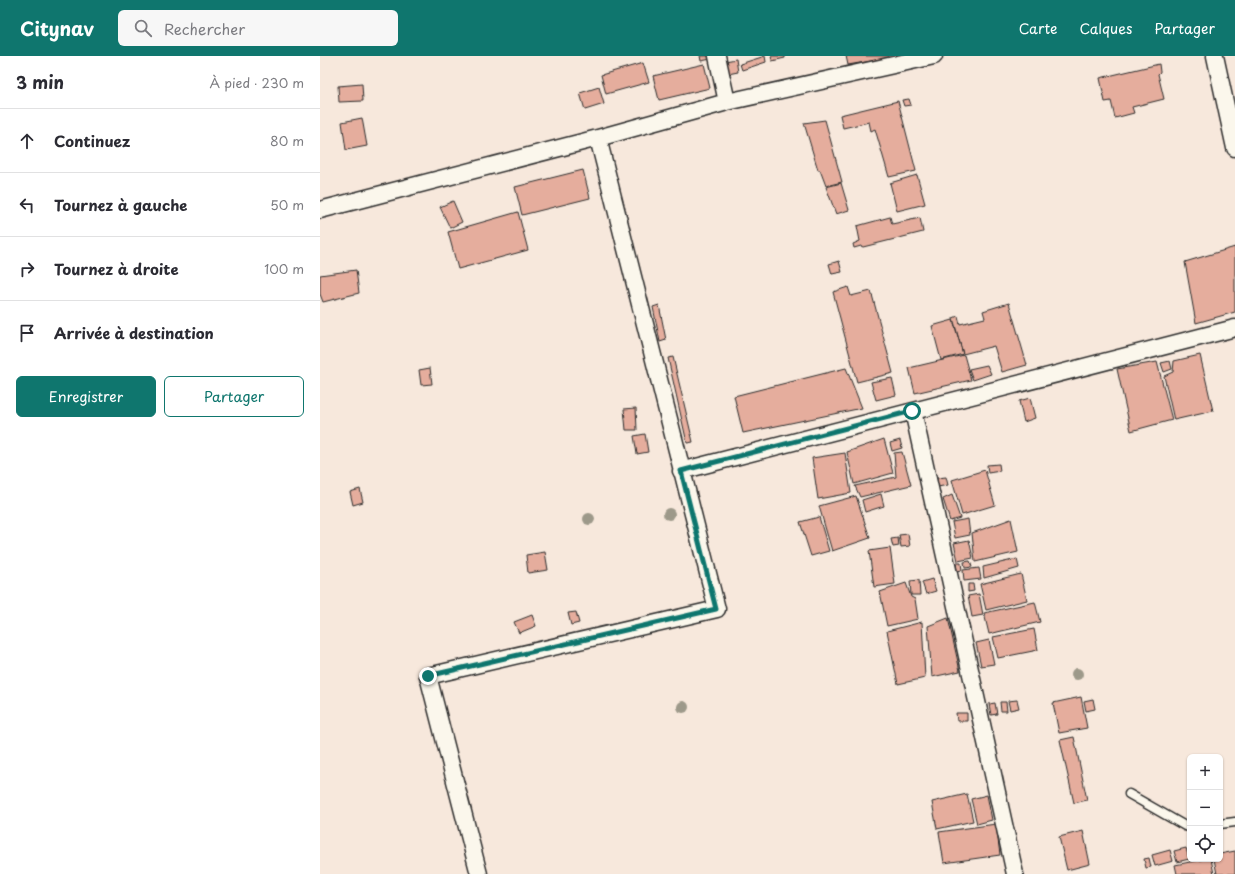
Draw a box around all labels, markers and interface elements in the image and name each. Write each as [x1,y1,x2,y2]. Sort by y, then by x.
search box [118,10,398,46]
text: Citynav [20,14,94,42]
icon: search [132,17,154,39]
text: Rechercher [164,17,245,40]
text: Carte [1019,18,1058,39]
text: Calques [1080,18,1132,39]
text: Partager [1154,18,1215,39]
text: 3 min [16,69,64,95]
text: À pied · 230 m [209,73,304,92]
text: Continuez [54,129,130,152]
icon: ahead [16,130,38,152]
text: 80 m [270,131,304,150]
text: Tournez à gauche [54,193,188,216]
icon: left [16,194,38,216]
text: 50 m [270,195,304,214]
text: Tournez à droite [54,257,179,280]
icon: right [16,258,38,280]
text: 100 m [264,259,304,278]
text: Arrivée à destination [54,321,214,344]
icon: arrive [16,322,38,344]
button: Enregistrer [16,376,156,417]
button: Partager [164,376,304,417]
route start [903,402,921,420]
route end [419,667,437,685]
map controls [1187,754,1223,862]
button: + [1187,754,1223,790]
button: − [1187,790,1223,826]
button: locate [1187,826,1223,862]

